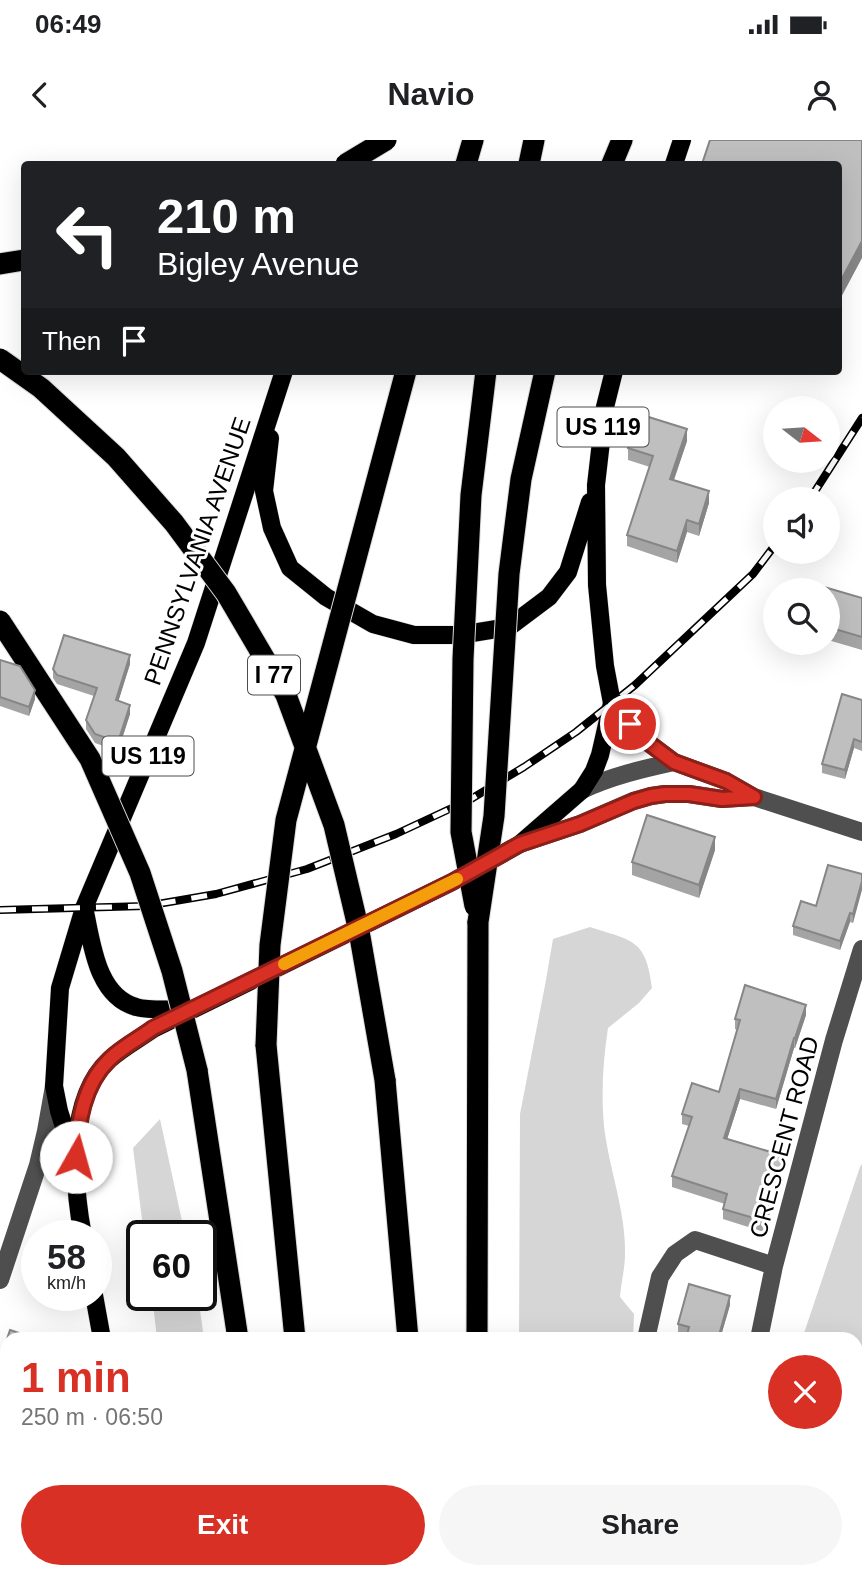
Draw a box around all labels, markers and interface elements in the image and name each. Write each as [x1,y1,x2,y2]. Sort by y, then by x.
text: 06:49 [35,9,102,39]
icon: back [21,76,59,114]
text: Navio [387,76,475,112]
icon: person [803,76,841,114]
icon: left [42,189,133,280]
text: 210 m [157,189,296,243]
text: Bigley Avenue [157,246,359,282]
icon: arrive [115,322,153,360]
text: Then [42,326,101,356]
north arrow [763,396,840,472]
map controls [763,396,840,655]
road number: US 119 [558,408,648,446]
street label: PENNSYLVANIA AVENUE [138,414,256,688]
button: sound [763,487,840,564]
button: search [763,578,840,655]
road number: I 77 [248,656,300,694]
pin [600,694,660,754]
icon: arrive [611,705,649,743]
road number: US 119 [102,736,194,776]
street label: CRESCENT ROAD [744,1033,824,1241]
position arrow [39,1120,113,1194]
speed limit sign: 60 [126,1220,217,1311]
text: 58 [47,1237,86,1276]
text: km/h [47,1273,86,1293]
text: 1 min [21,1354,131,1401]
button: close [768,1355,842,1429]
text: 250 m · 06:50 [21,1404,163,1430]
button: Exit [21,1485,425,1565]
button: Share [439,1485,842,1565]

